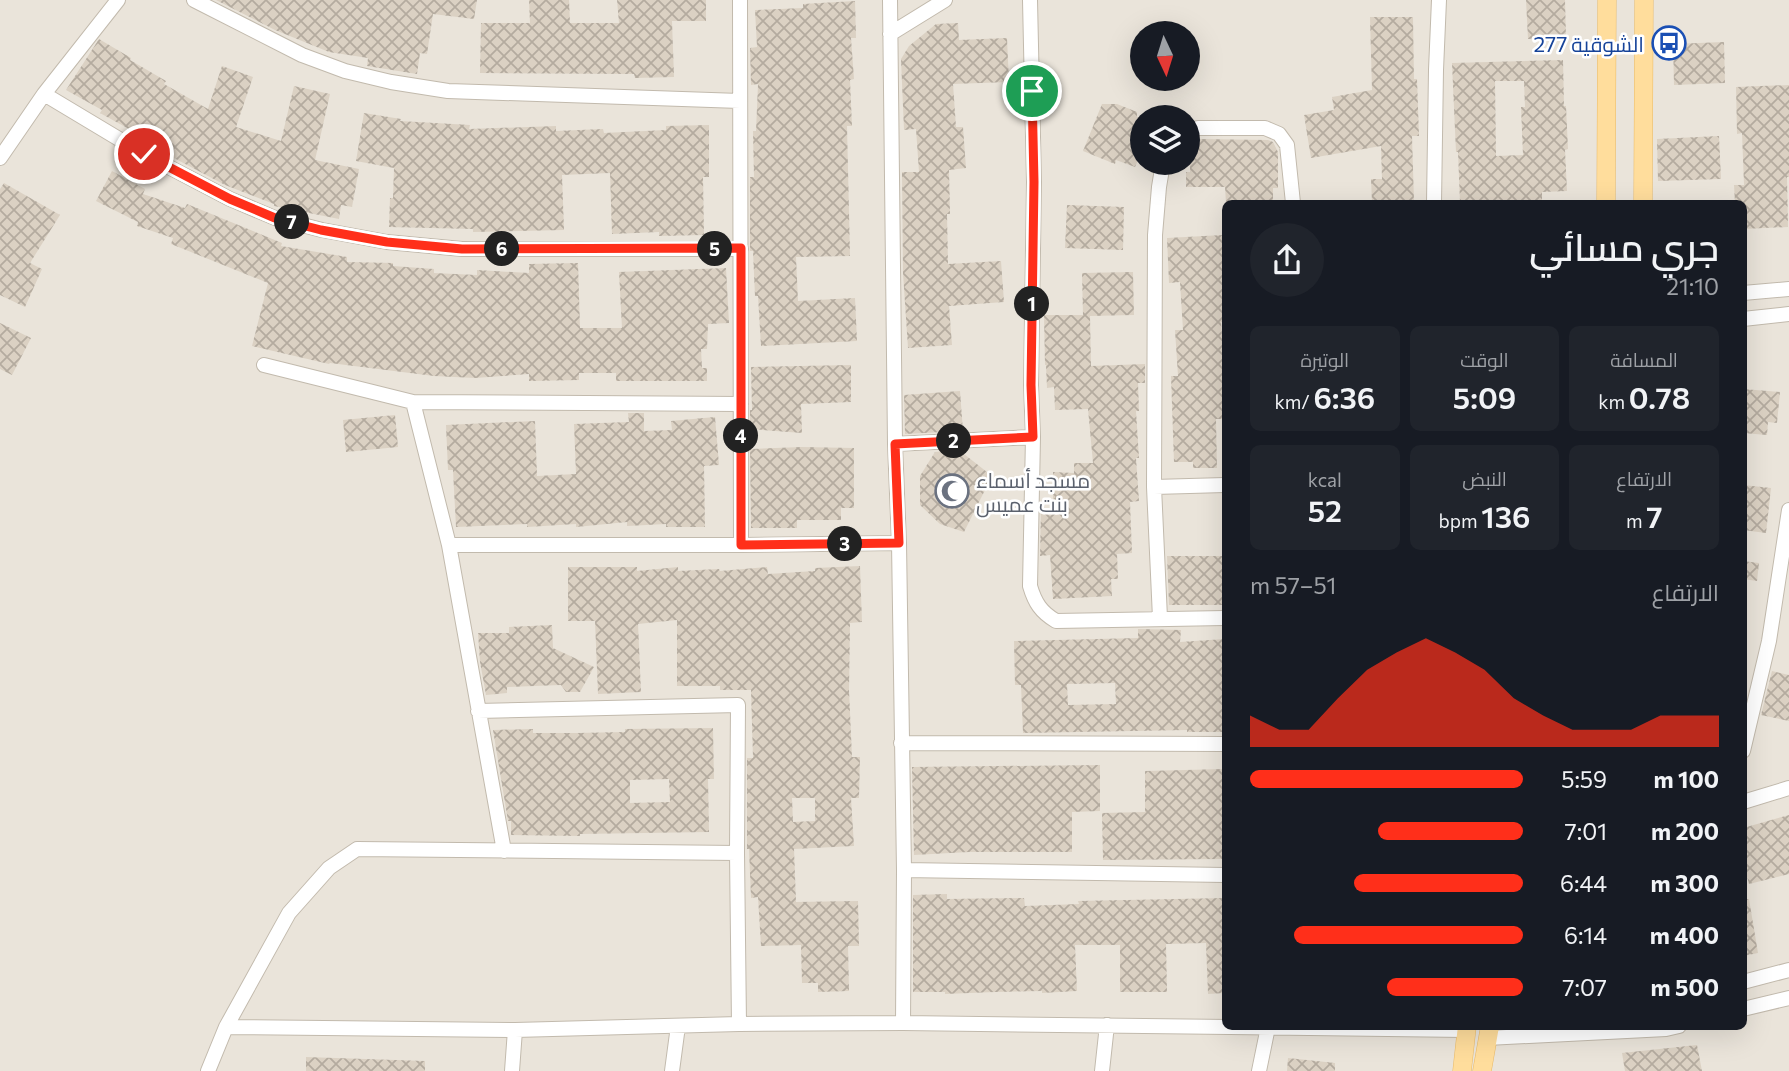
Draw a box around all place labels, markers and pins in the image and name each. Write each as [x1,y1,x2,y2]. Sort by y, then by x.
bus stop icon: الشوقية 277 [1650,24,1688,62]
place label: الشوقية 277 [1534,31,1644,57]
pin [1002,61,1062,121]
pin [114,124,174,184]
pin: 7 [274,204,310,240]
pin: 6 [484,232,520,266]
pin: 5 [698,232,732,266]
pin: 1 [1014,286,1050,322]
pin: 4 [724,418,758,453]
pin: 2 [936,424,972,458]
place label: مسجد أسماء بنت عميس [976,467,1090,518]
mosque icon: مسجد أسماء بنت عميس [933,472,971,510]
pin: 3 [828,526,862,562]

